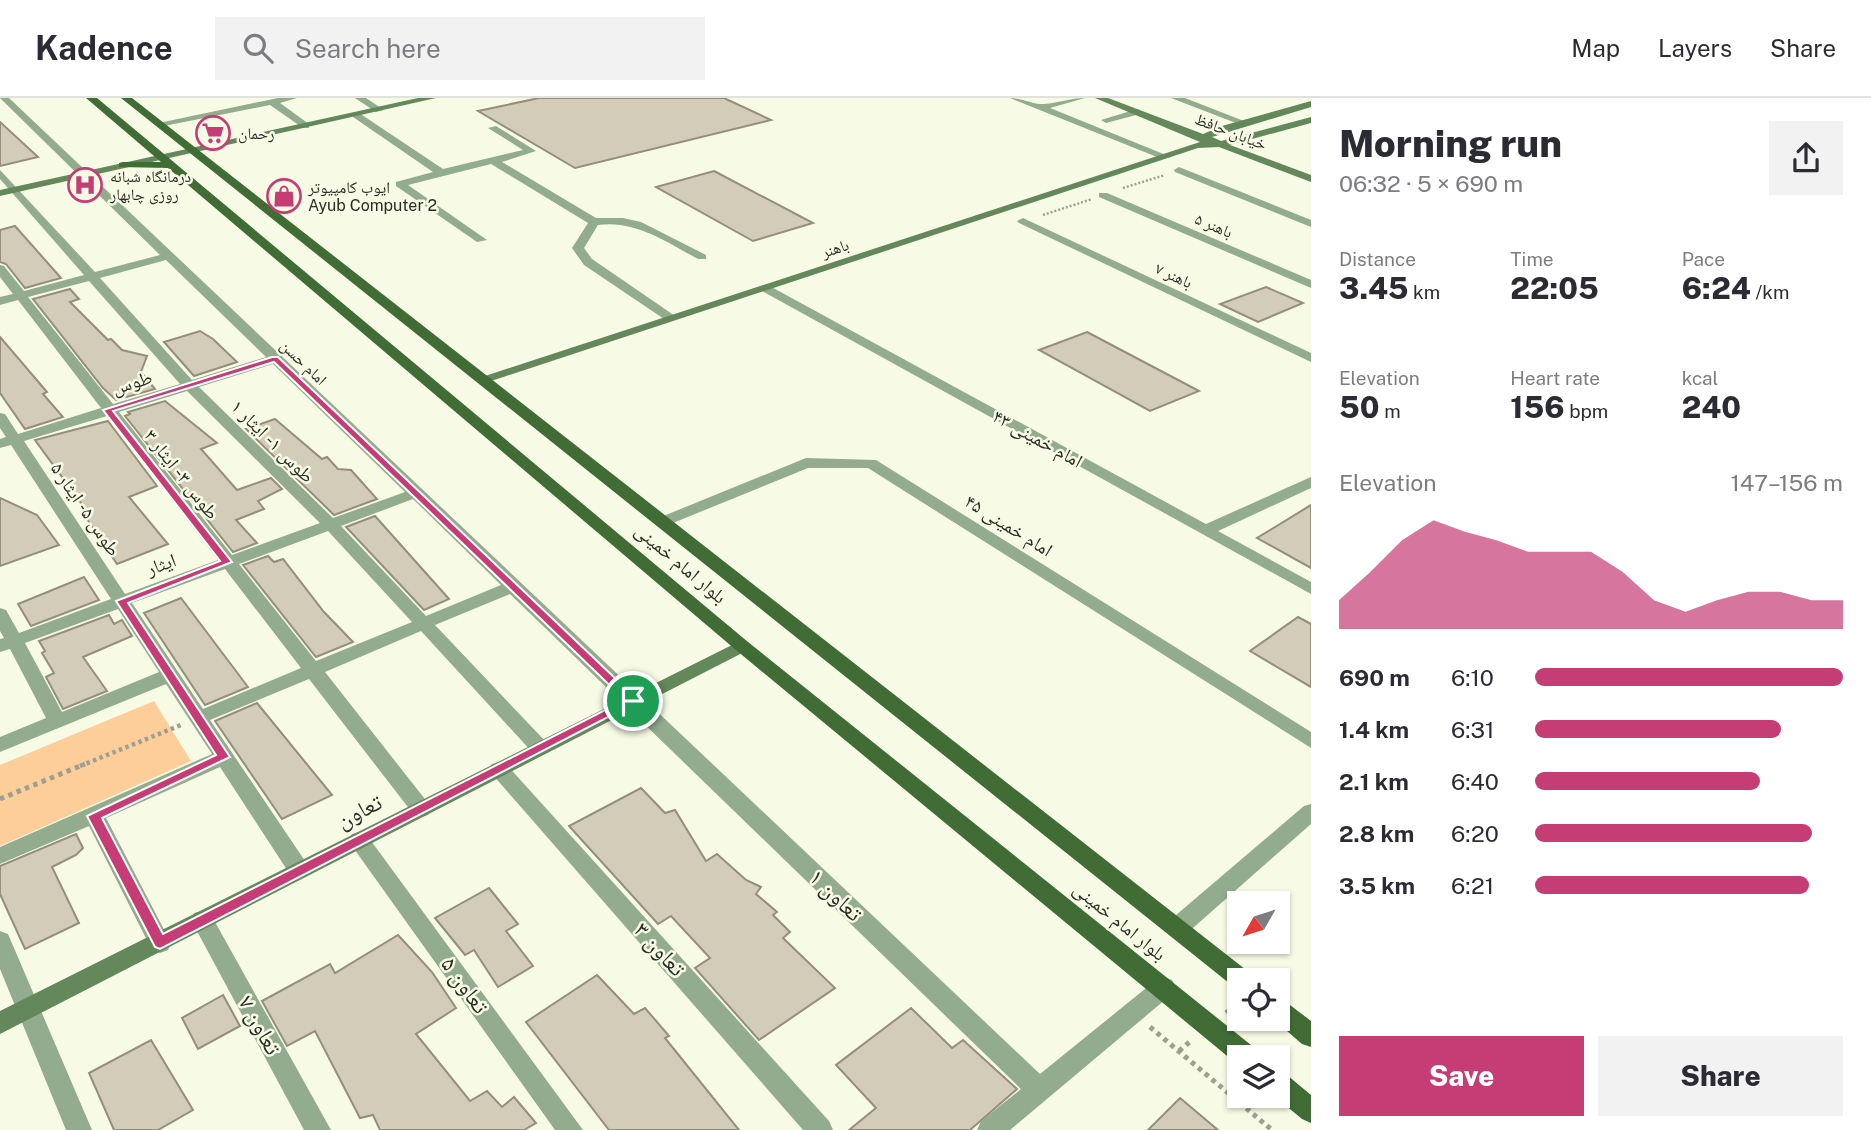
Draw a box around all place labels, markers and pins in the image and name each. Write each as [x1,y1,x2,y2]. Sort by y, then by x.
supermarket icon: رحمان [194,114,232,152]
place label: رحمان [238,124,274,144]
hospital icon: درمانگاه شبانه روزی چابهار [66,166,104,204]
place label: درمانگاه شبانه روزی چابهار [109,167,191,205]
shop icon: ایوب کامپیوتر Ayub Computer 2 [265,177,303,215]
place label: ایوب کامپیوتر Ayub Computer 2 [307,178,437,215]
pin [603,671,663,731]

